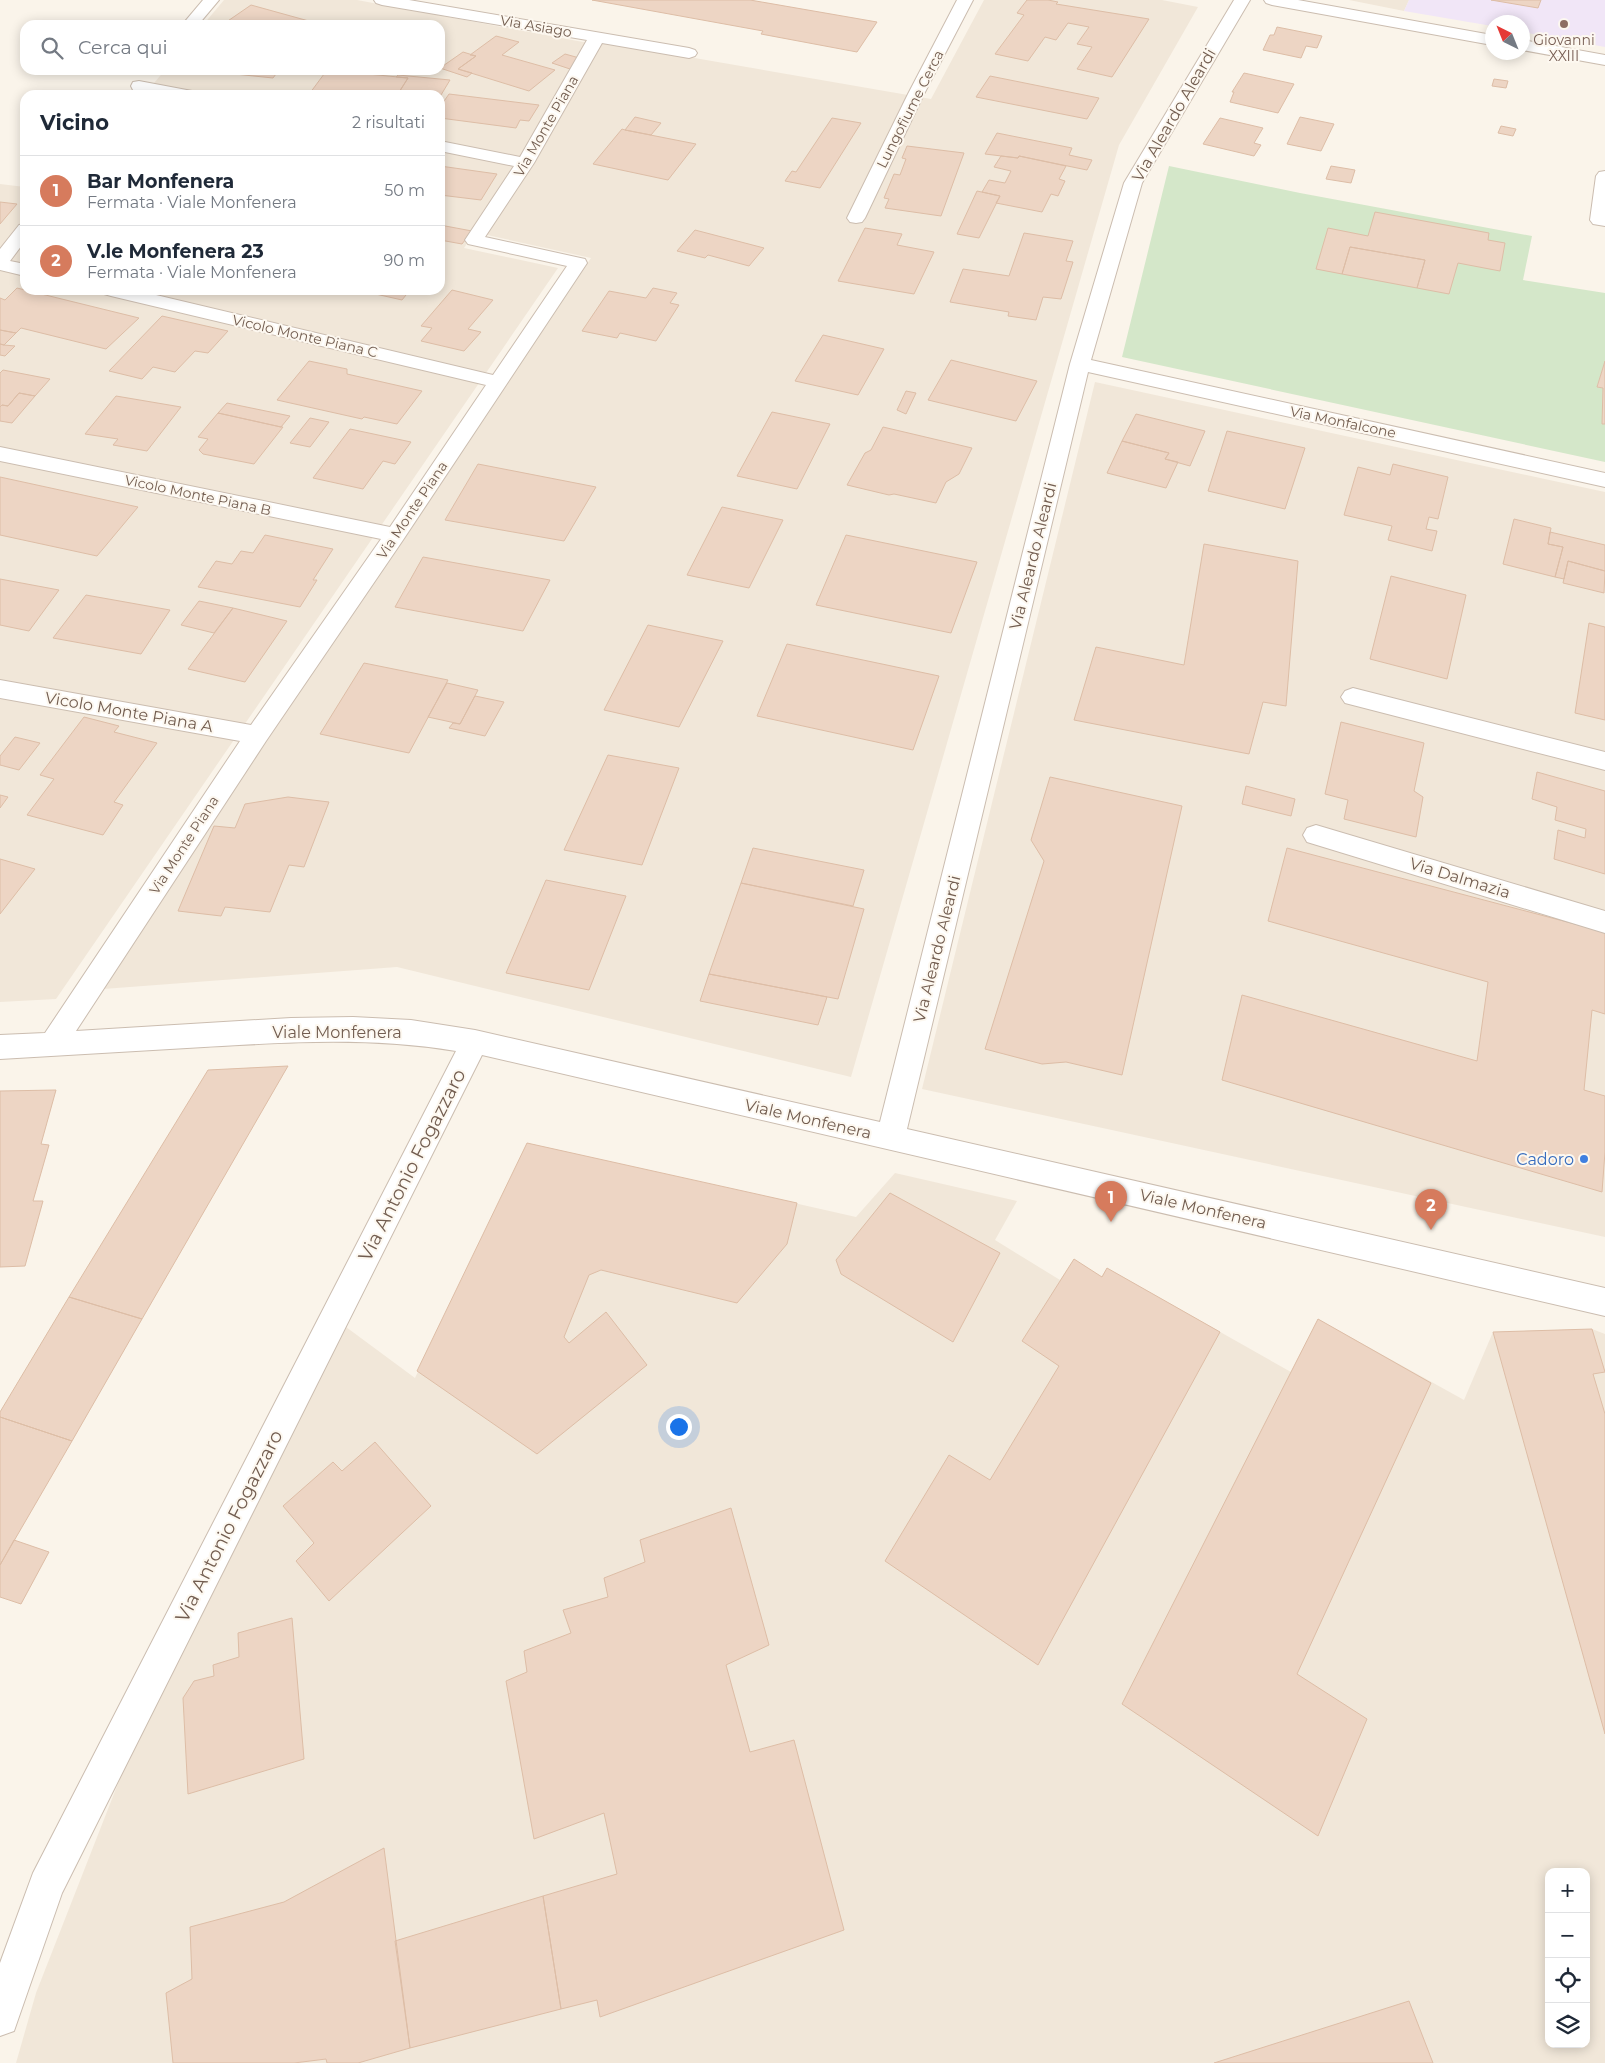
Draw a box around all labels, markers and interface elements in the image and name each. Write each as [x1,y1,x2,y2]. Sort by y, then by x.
street label: Via Asiago [499,11,573,41]
north arrow [1485,15,1530,60]
marker: Giovanni XXIII [1558,18,1570,30]
search box [20,20,445,75]
place label: Giovanni XXIII [1533,31,1595,65]
icon: search [38,34,66,62]
text: Cerca qui [78,36,168,59]
street label: Via Aleardo Aleardi [1128,45,1220,185]
street label: Lungofiume Cerca [872,47,948,171]
street label: Via Monte Piana [510,72,582,180]
text: Vicino [40,110,109,135]
text: 2 risultati [352,113,425,132]
text: Bar Monfenera [87,170,234,193]
text: 1 [53,181,59,200]
text: 50 m [384,181,425,200]
text: Fermata · Viale Monfenera [87,193,297,212]
text: V.le Monfenera 23 [87,240,264,263]
text: 2 [51,251,61,270]
text: 90 m [383,251,425,270]
text: Fermata · Viale Monfenera [87,263,297,282]
street label: Vicolo Monte Piana C [231,311,379,361]
street label: Via Monfalcone [1288,402,1398,442]
street label: Via Monte Piana [373,458,451,562]
street label: Vicolo Monte Piana B [123,471,273,519]
street label: Via Aleardo Aleardi [1006,481,1060,631]
street label: Vicolo Monte Piana A [44,688,215,736]
street label: Via Monte Piana [145,792,223,898]
street label: Via Dalmazia [1407,854,1513,902]
street label: Via Aleardo Aleardi [910,874,964,1024]
street label: Viale Monfenera [272,1023,402,1042]
street label: Via Antonio Fogazzaro [354,1065,471,1265]
street label: Viale Monfenera [743,1095,873,1143]
place label: Cadoro [1516,1150,1574,1169]
marker: Cadoro [1578,1153,1590,1165]
pin: 1 [1095,1181,1127,1222]
street label: Viale Monfenera [1138,1185,1268,1233]
pin: 2 [1415,1189,1447,1230]
your location [666,1414,692,1440]
street label: Via Antonio Fogazzaro [171,1426,288,1626]
map controls [1545,1868,1590,2048]
button: + [1545,1868,1590,1913]
button: − [1545,1913,1590,1958]
button: locate [1545,1958,1590,2003]
button: layers [1545,2003,1590,2048]

